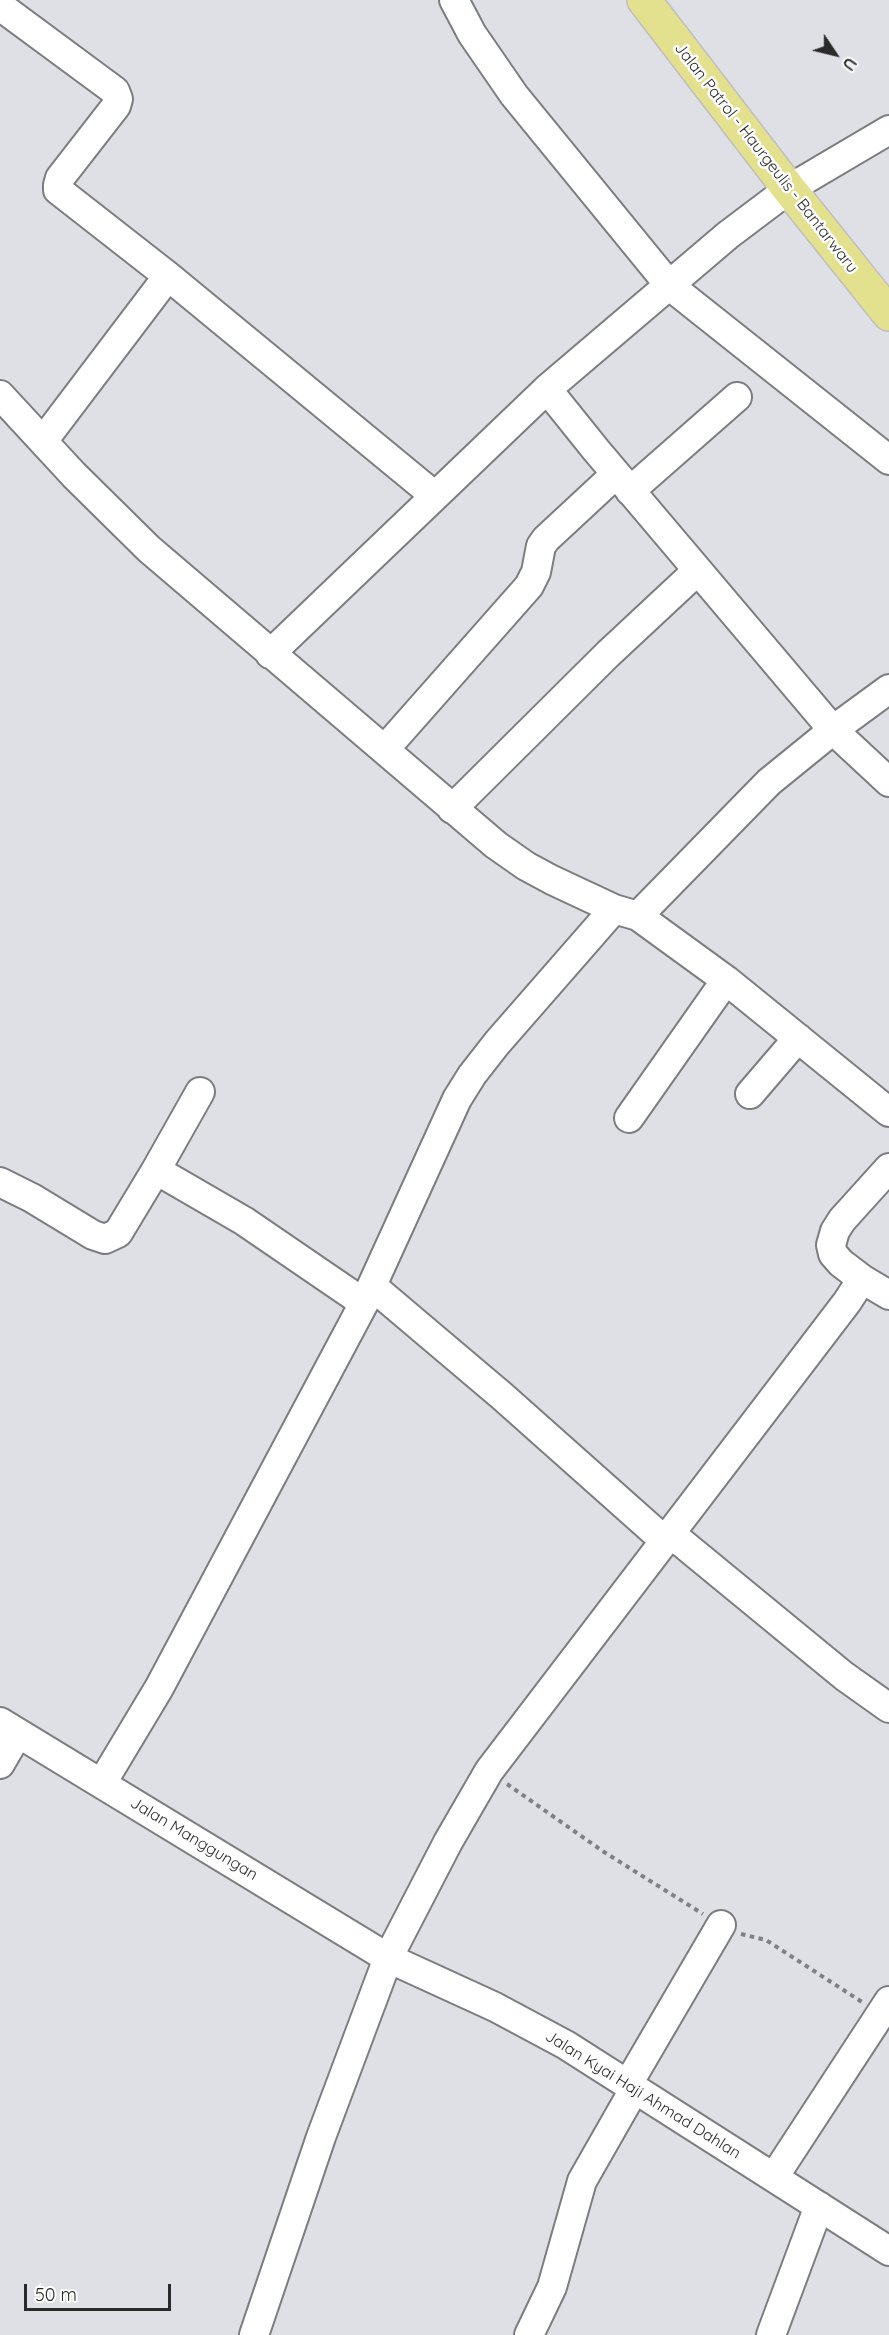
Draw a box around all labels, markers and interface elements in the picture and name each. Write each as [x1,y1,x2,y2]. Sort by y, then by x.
north arrow [805,24,865,84]
street label: Jalan Patrol - Haurgeulis - Bantarwaru [670,39,862,277]
text: U [838,54,861,75]
street label: Jalan Manggungan [127,1793,261,1885]
street label: Jalan Kyai Haji Ahmad Dahlan [542,2027,744,2163]
scale bar [27,2272,174,2310]
text: 50 m [35,2283,77,2306]

